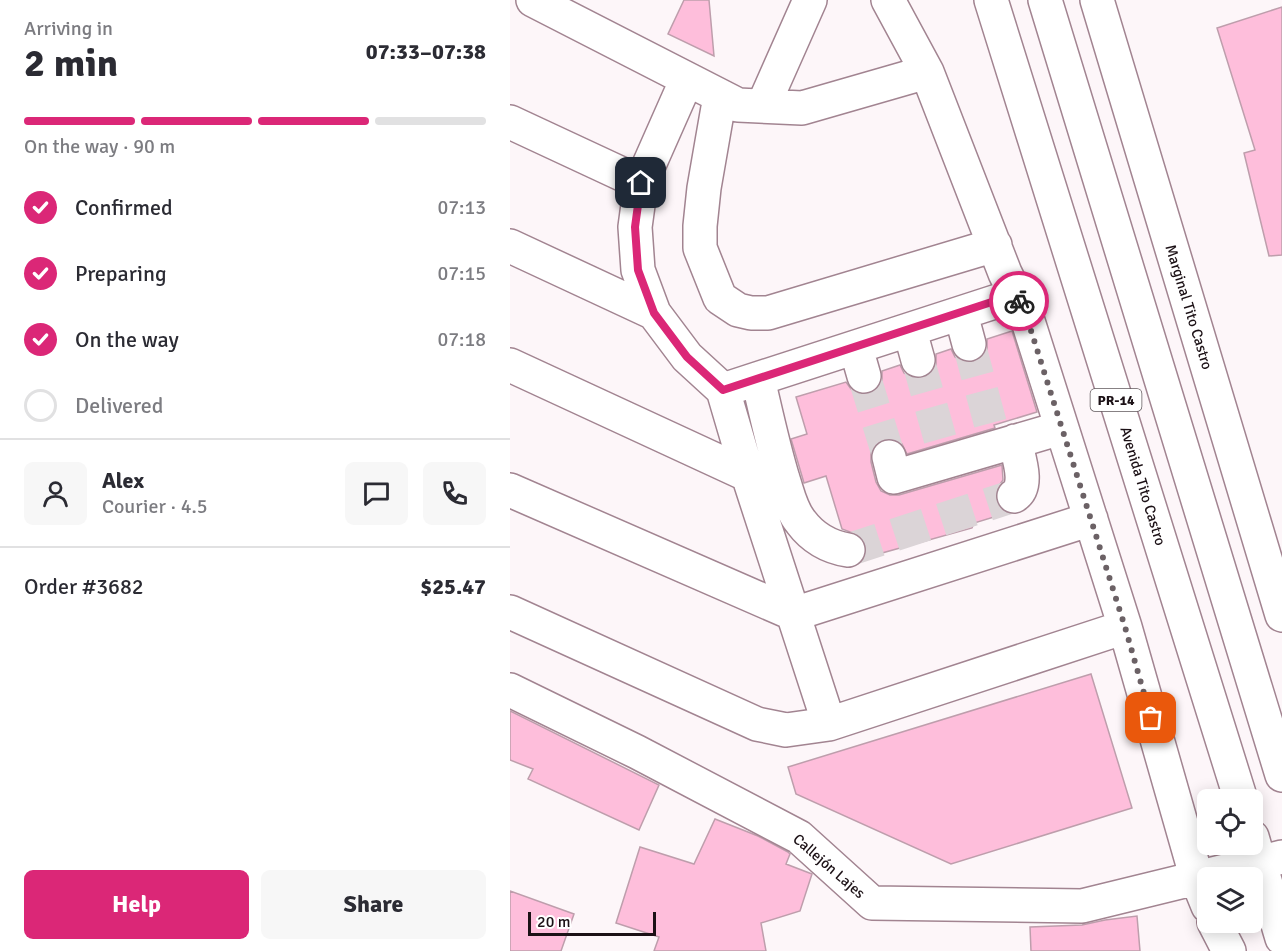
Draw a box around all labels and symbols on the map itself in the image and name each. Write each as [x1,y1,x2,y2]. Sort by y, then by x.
pin [615,157,666,208]
street label: Marginal Tito Castro [1161,242,1217,372]
courier [989,271,1049,331]
road number: PR-14 [1090,389,1142,411]
street label: Avenida Tito Castro [1116,424,1170,548]
pin [1125,692,1176,743]
street label: Callejón Lajes [789,830,869,902]
scale bar [528,909,656,936]

